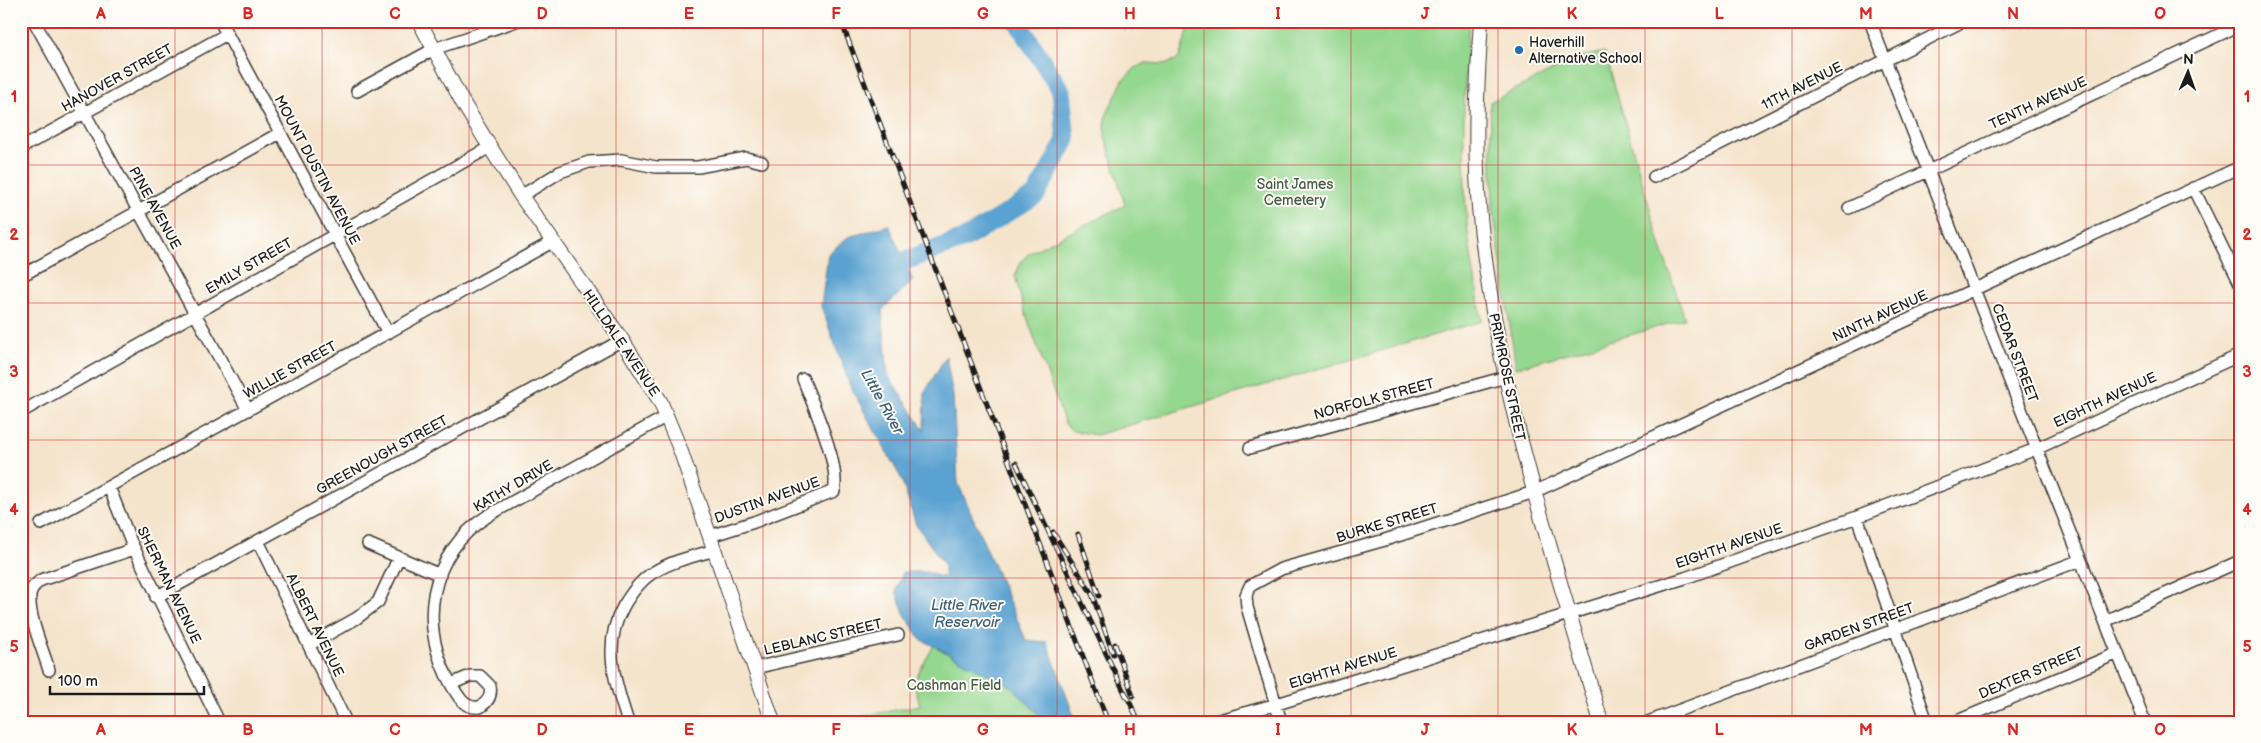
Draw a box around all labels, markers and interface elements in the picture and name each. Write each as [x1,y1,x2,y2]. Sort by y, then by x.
text: A [95,5,106,24]
text: B [242,5,254,24]
text: C [389,5,401,24]
text: D [536,5,548,24]
text: E [684,5,694,24]
text: F [831,5,841,24]
text: G [977,5,989,24]
text: H [1124,5,1136,24]
text: I [1275,5,1281,24]
text: J [1421,5,1430,24]
text: K [1567,5,1578,24]
text: L [1714,5,1724,24]
text: M [1859,5,1873,24]
text: N [2007,5,2019,24]
text: O [2154,5,2166,24]
place label: Haverhill Alternative School [1529,34,1642,67]
street label: HANOVER STREET [58,40,176,116]
marker: Haverhill Alternative School [1513,44,1525,56]
north arrow [2164,48,2214,98]
text: N [2183,51,2194,68]
street label: 11TH AVENUE [1759,58,1845,114]
street label: TENTH AVENUE [1986,73,2090,133]
text: 1 [11,88,17,107]
text: 1 [2244,88,2250,107]
street label: MOUNT DUSTIN AVENUE [270,92,364,248]
street label: PINE AVENUE [125,164,185,252]
park label: Saint James Cemetery [1257,176,1333,209]
text: 2 [9,226,19,245]
text: 2 [2242,226,2252,245]
street label: EMILY STREET [202,234,296,298]
street label: HILLDALE AVENUE [579,286,663,400]
street label: NINTH AVENUE [1830,287,1930,345]
street label: CEDAR STREET [1988,301,2042,405]
street label: PRIMROSE STREET [1485,311,1529,443]
street label: WILLIE STREET [241,337,340,403]
text: 3 [9,363,19,382]
text: 3 [2242,363,2252,382]
water label: Little River [856,366,908,439]
street label: EIGHTH AVENUE [2051,369,2159,431]
street label: NORFOLK STREET [1312,375,1437,423]
street label: GREENOUGH STREET [313,411,451,498]
street label: KATHY DRIVE [470,456,556,516]
street label: DUSTIN AVENUE [712,473,822,527]
street label: BURKE STREET [1334,499,1440,546]
text: 4 [9,501,19,520]
text: 4 [2242,501,2252,520]
street label: EIGHTH AVENUE [1673,520,1785,572]
street label: SHERMAN AVENUE [133,524,205,646]
street label: ALBERT AVENUE [283,571,347,679]
water label: Little River Reservoir [931,596,1004,632]
street label: GARDEN STREET [1802,599,1917,655]
street label: LEBLANC STREET [762,615,884,659]
text: 5 [9,638,19,657]
text: 5 [2242,638,2252,657]
street label: DEXTER STREET [1976,643,2086,703]
street label: EIGHTH AVENUE [1287,644,1399,692]
scale bar [50,663,204,695]
text: 100 m [58,672,98,691]
park label: Cashman Field [907,677,1001,694]
text: A [95,721,106,740]
text: B [242,721,254,740]
text: C [389,721,401,740]
text: D [536,721,548,740]
text: E [684,721,694,740]
text: F [831,721,841,740]
text: G [977,721,989,740]
text: H [1124,721,1136,740]
text: I [1275,721,1281,740]
text: J [1421,721,1430,740]
text: K [1567,721,1578,740]
text: L [1714,721,1724,740]
text: M [1859,721,1873,740]
text: N [2007,721,2019,740]
text: O [2154,721,2166,740]

